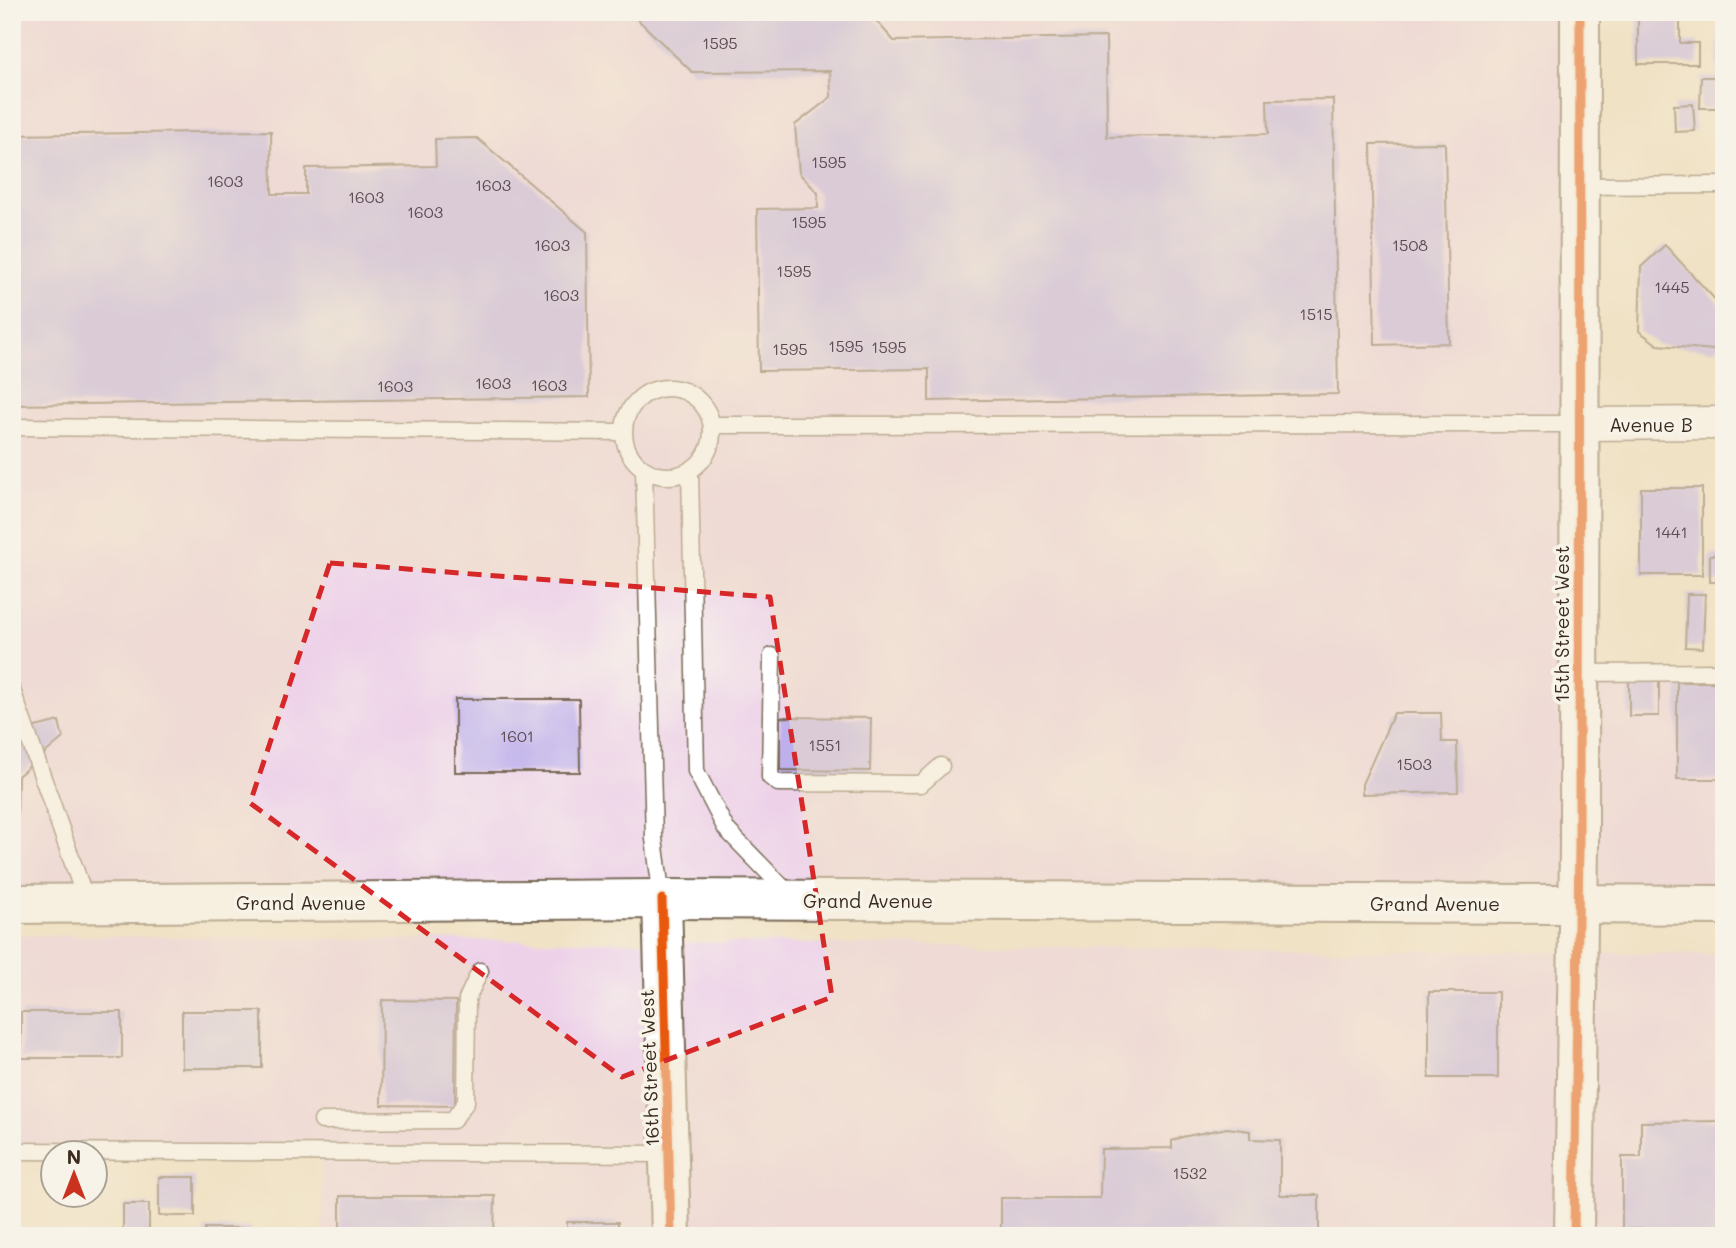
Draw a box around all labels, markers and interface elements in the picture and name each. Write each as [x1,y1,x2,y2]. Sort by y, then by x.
house number: 1595 [702,32,738,53]
house number: 1595 [811,151,847,172]
house number: 1603 [207,170,243,191]
house number: 1603 [475,174,511,195]
house number: 1603 [348,186,384,207]
house number: 1603 [407,201,443,222]
house number: 1595 [791,211,827,232]
house number: 1603 [534,234,570,255]
house number: 1508 [1392,234,1428,255]
house number: 1595 [776,260,812,281]
house number: 1445 [1654,276,1690,297]
house number: 1603 [543,284,579,305]
house number: 1515 [1300,303,1332,324]
house number: 1595 [828,335,864,356]
house number: 1595 [871,336,907,357]
house number: 1595 [772,338,808,359]
house number: 1603 [475,372,511,393]
house number: 1603 [531,374,567,395]
house number: 1603 [377,375,413,396]
street label: Avenue B [1609,412,1693,437]
house number: 1441 [1654,521,1688,542]
street label: 15th Street West [1549,545,1574,703]
house number: 1601 [500,725,534,746]
house number: 1551 [809,734,841,755]
house number: 1503 [1396,753,1432,774]
street label: Grand Avenue [803,888,933,913]
street label: Grand Avenue [236,890,366,915]
street label: Grand Avenue [1370,891,1500,916]
street label: 16th Street West [634,989,664,1147]
north arrow [38,1140,108,1210]
text: N [67,1144,81,1169]
house number: 1532 [1173,1162,1207,1183]

